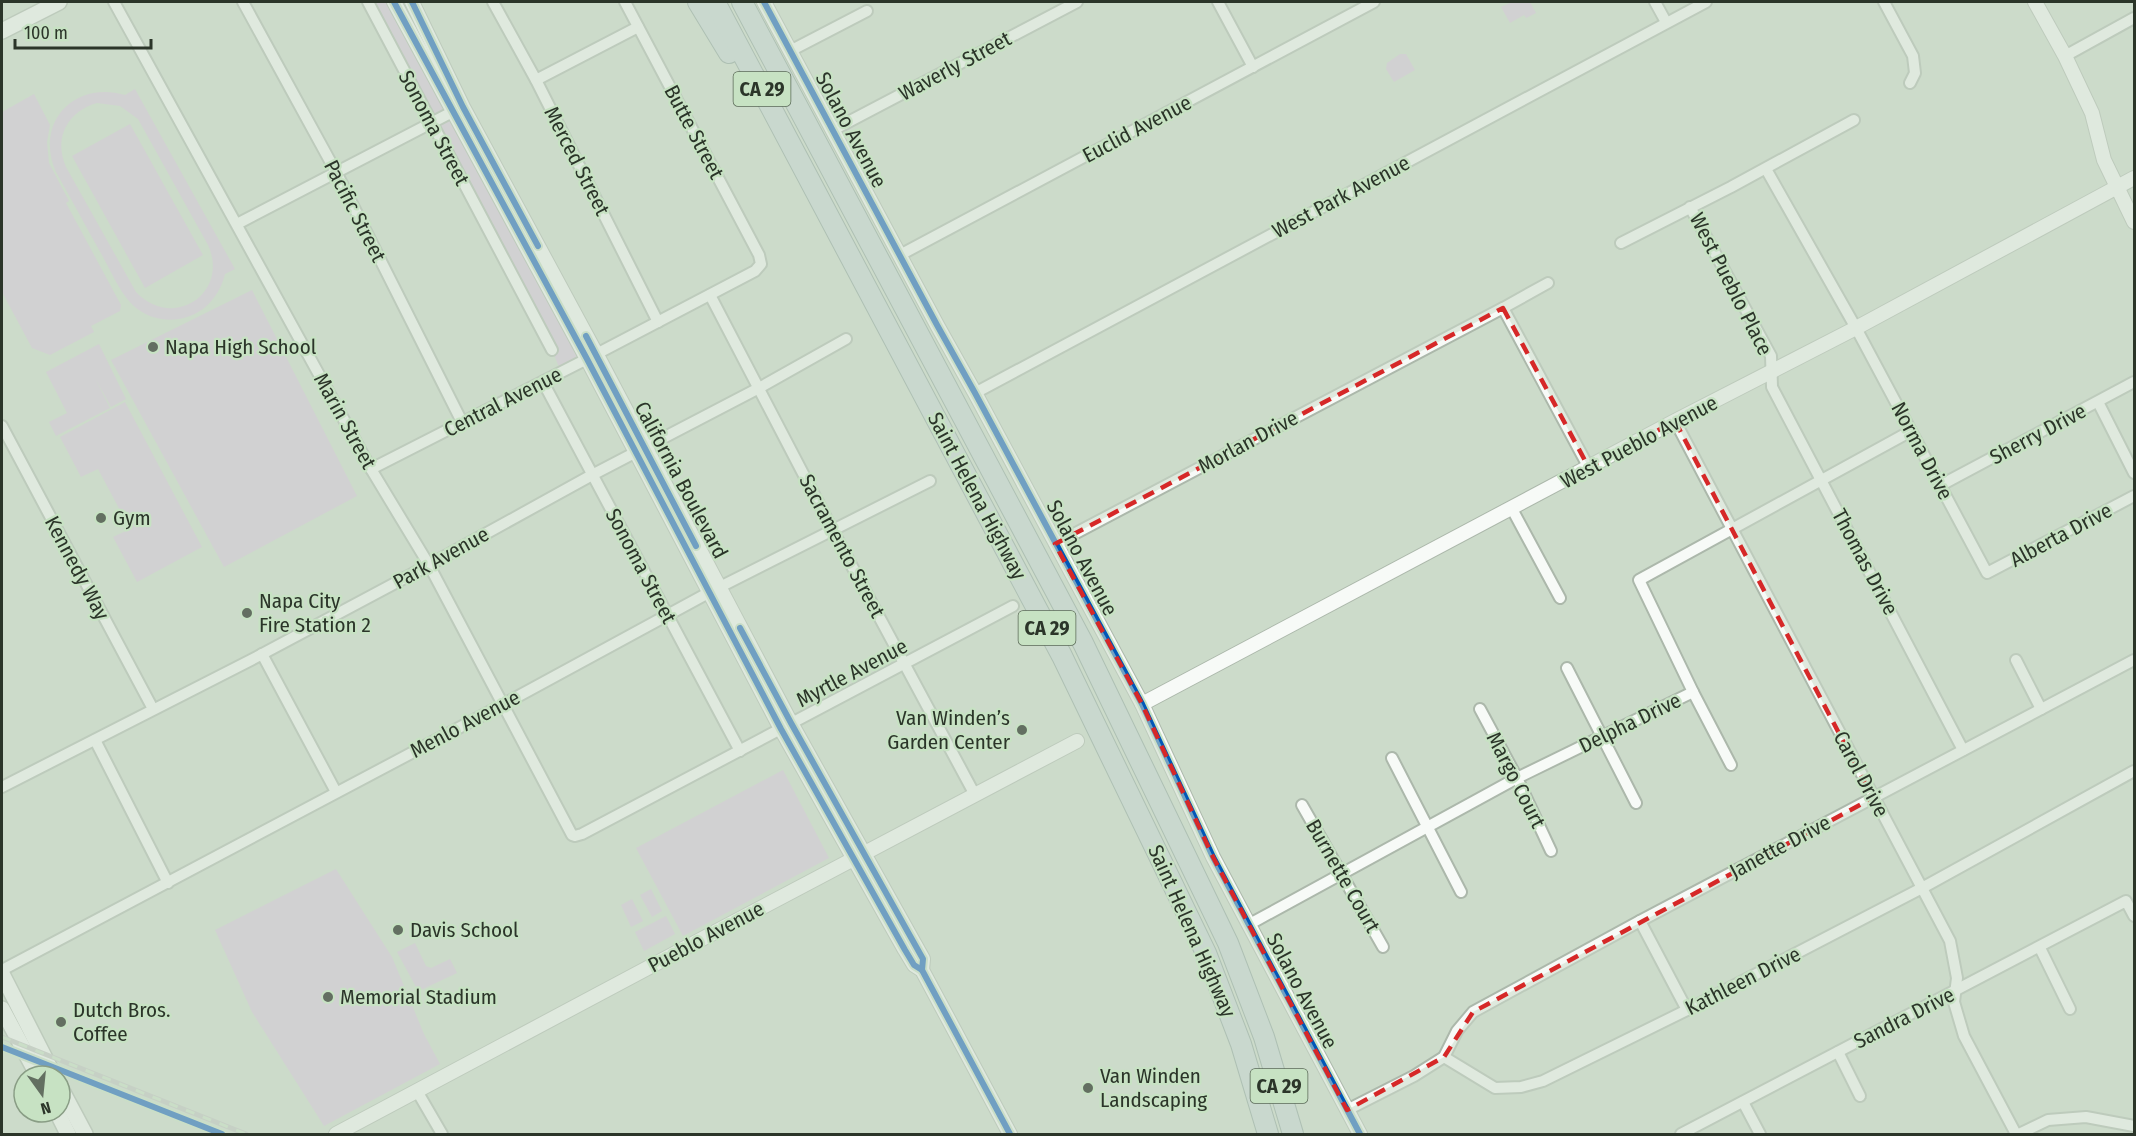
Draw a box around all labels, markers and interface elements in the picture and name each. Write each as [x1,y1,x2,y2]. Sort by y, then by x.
scale bar [15,12,152,50]
text: 100 m [24,22,68,44]
street label: Waverly Street [894,26,1016,106]
street label: Sonoma Street [393,66,475,190]
street label: Solano Avenue [810,68,892,192]
road number: CA 29 [734,72,790,106]
street label: Butte Street [658,80,730,184]
street label: Euclid Avenue [1078,89,1196,169]
street label: Merced Street [538,102,616,220]
street label: West Park Avenue [1268,150,1414,244]
street label: Pacific Street [318,156,392,266]
street label: West Pueblo Place [1684,208,1778,360]
place label: Napa High School [165,334,317,360]
marker: Napa High School [146,340,160,354]
street label: Central Avenue [440,361,566,443]
street label: Marin Street [308,369,382,474]
street label: West Pueblo Avenue [1556,390,1722,494]
street label: California Boulevard [629,397,733,563]
street label: Norma Drive [1885,398,1959,504]
street label: Sherry Drive [1985,398,2091,470]
street label: Morlan Drive [1194,405,1302,479]
street label: Saint Helena Highway [922,408,1032,585]
street label: Sacramento Street [793,470,891,622]
street label: Solano Avenue [1041,496,1123,620]
street label: Alberta Drive [2006,497,2116,573]
street label: Sonoma Street [600,504,682,628]
street label: Thomas Drive [1826,504,1904,620]
place label: Gym [113,505,151,531]
marker: Gym [94,511,108,525]
street label: Kennedy Way [39,512,115,625]
street label: Park Avenue [389,521,493,595]
place label: Napa City Fire Station 2 [259,588,371,638]
marker: Napa City Fire Station 2 [240,606,254,620]
road number: CA 29 [1018,611,1076,645]
street label: Myrtle Avenue [792,633,912,713]
street label: Menlo Avenue [406,684,524,764]
street label: Delpha Drive [1575,687,1685,759]
place label: Van Winden’s Garden Center [887,705,1011,755]
marker: Van Winden’s Garden Center [1015,723,1029,737]
street label: Carol Drive [1828,727,1894,821]
street label: Margo Court [1481,728,1551,832]
street label: Janette Drive [1725,810,1835,884]
street label: Burnette Court [1300,815,1386,937]
street label: Saint Helena Highway [1142,841,1242,1022]
street label: Pueblo Avenue [644,896,768,978]
place label: Davis School [410,917,519,943]
marker: Davis School [391,923,405,937]
street label: Solano Avenue [1261,929,1343,1053]
street label: Kathleen Drive [1681,941,1805,1021]
street label: Sandra Drive [1849,982,1959,1054]
place label: Memorial Stadium [340,984,497,1010]
marker: Memorial Stadium [321,990,335,1004]
place label: Dutch Bros. Coffee [73,997,170,1047]
marker: Dutch Bros. Coffee [54,1015,68,1029]
place label: Van Winden Landscaping [1100,1063,1207,1113]
north arrow [12,1064,72,1124]
road number: CA 29 [1250,1069,1308,1103]
marker: Van Winden Landscaping [1081,1081,1095,1095]
text: N [39,1098,53,1118]

